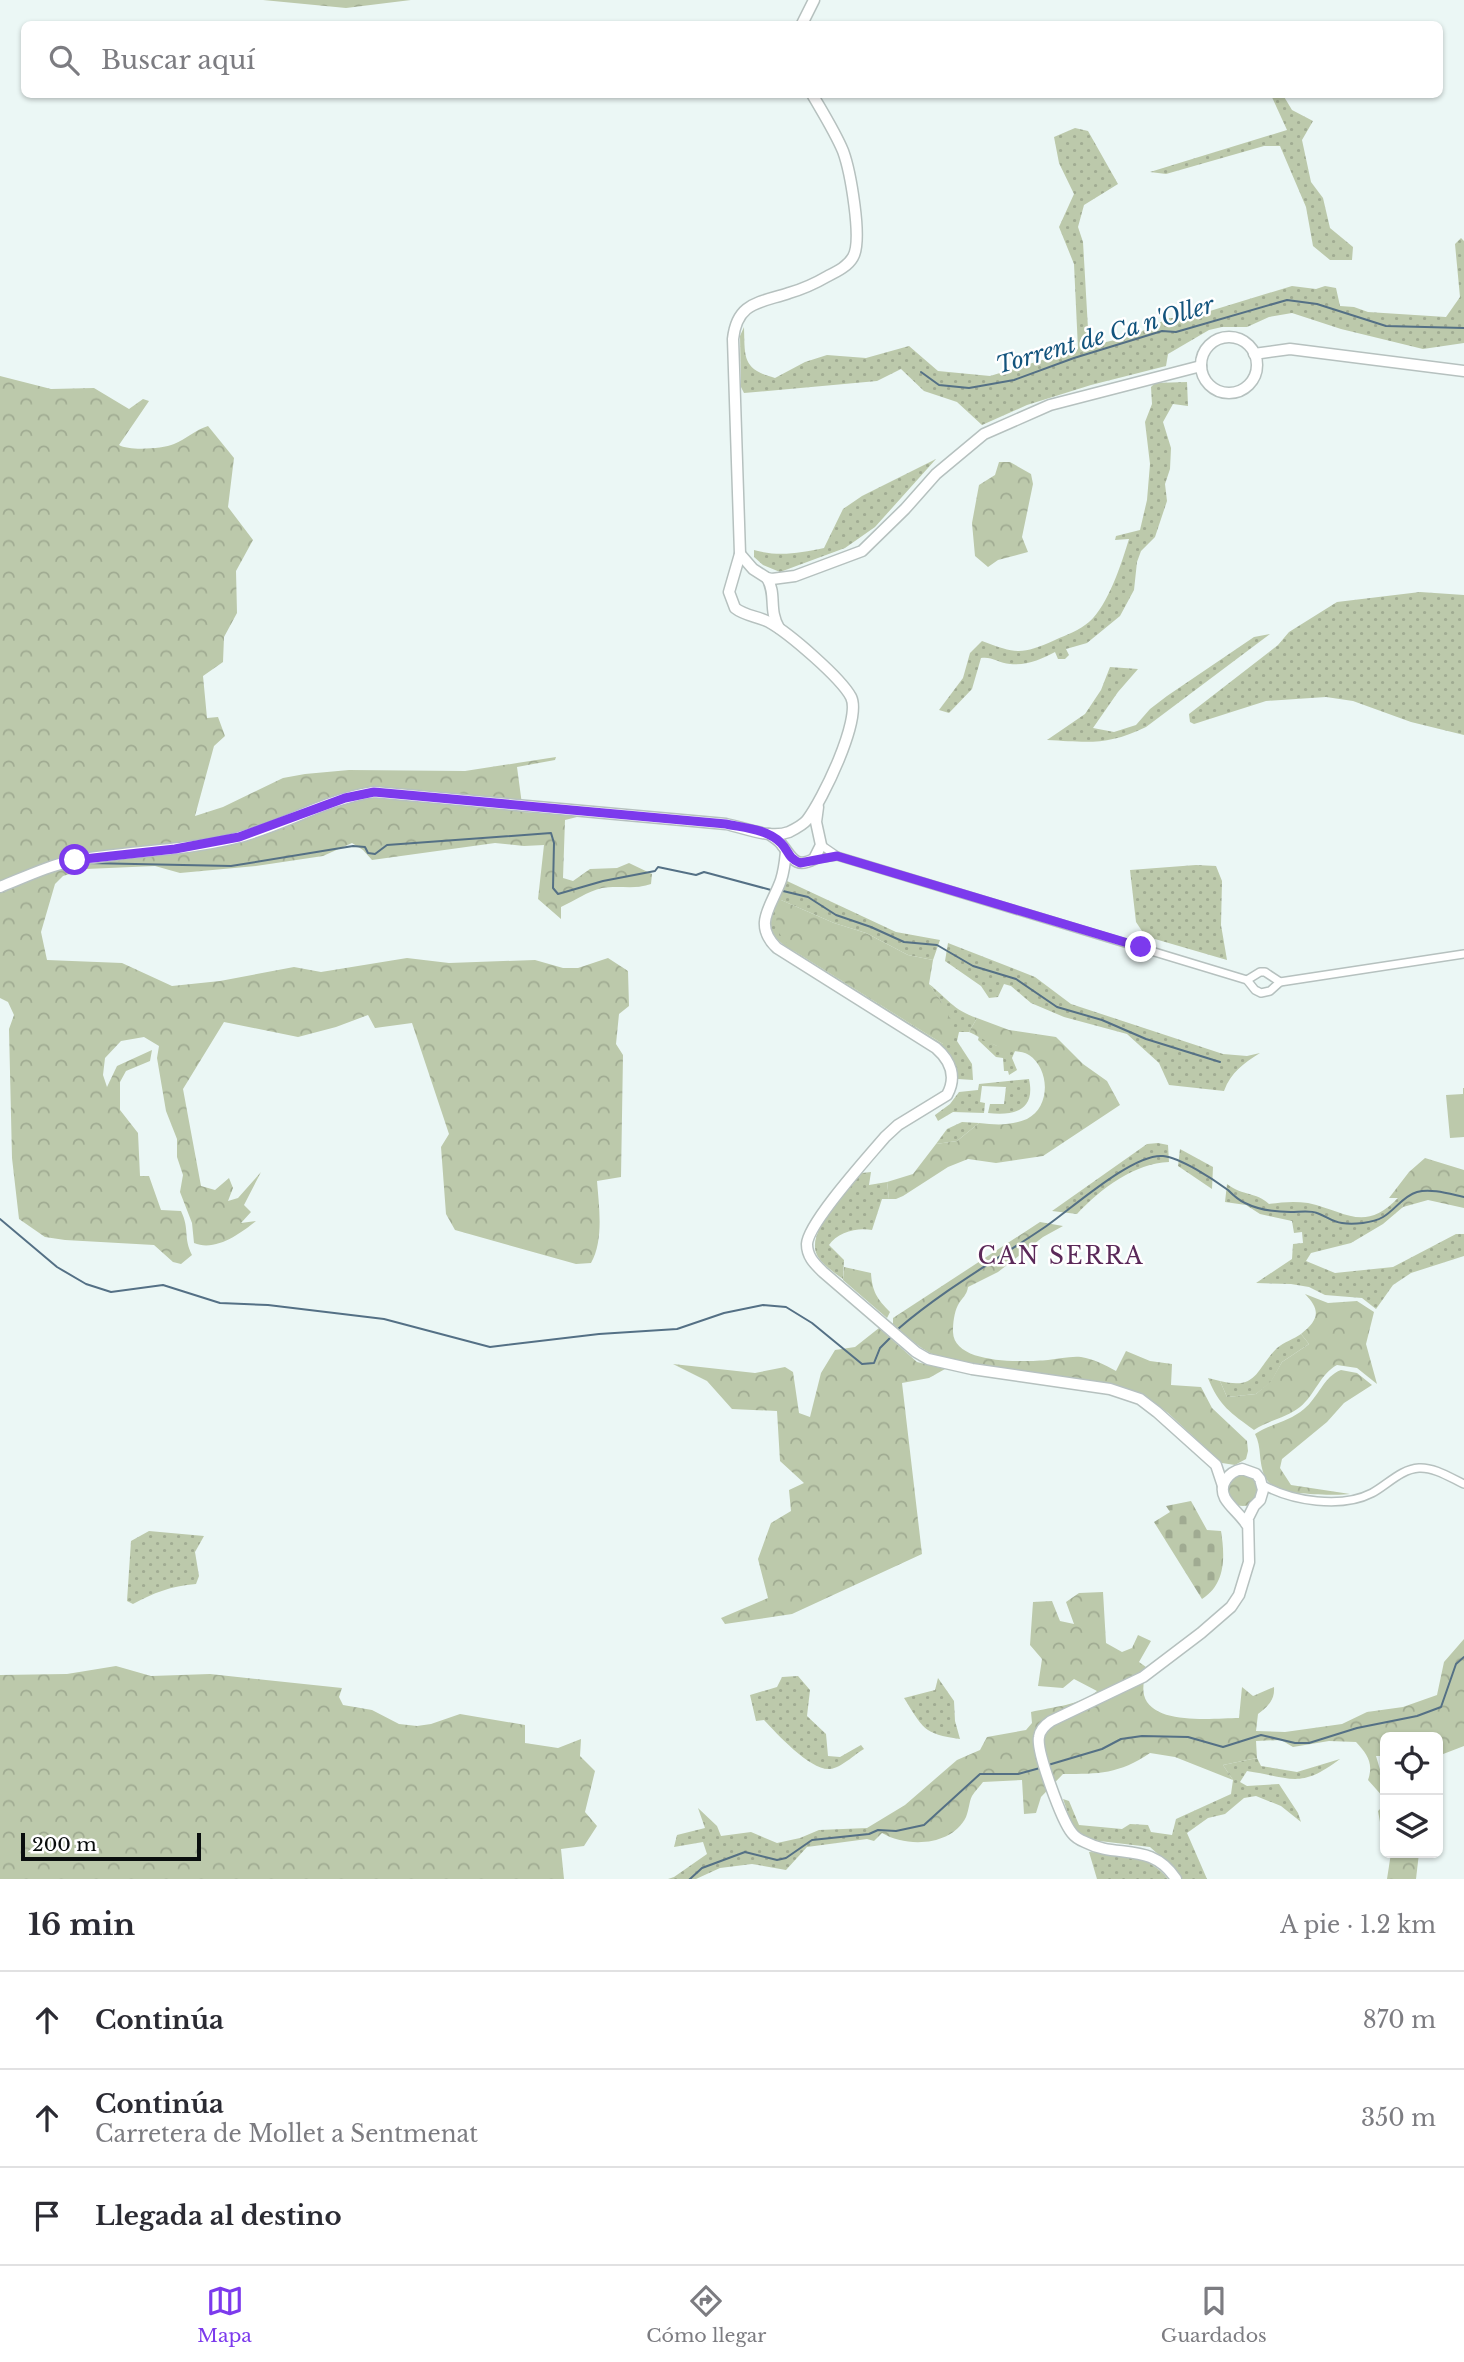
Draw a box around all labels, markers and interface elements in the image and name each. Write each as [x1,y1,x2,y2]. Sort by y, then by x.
search box [21,21,1443,98]
icon: search [45,41,83,79]
text: Buscar aquí [101,44,255,76]
water label: Torrent de Ca n'Oller [993,290,1219,380]
route start [59,844,90,875]
route end [1125,931,1156,962]
district label: CAN SERRA [977,1242,1145,1270]
map controls [1380,1732,1443,1858]
button: locate [1380,1732,1443,1795]
button: layers [1380,1795,1443,1858]
scale bar [21,1830,201,1862]
text: 200 m [32,1833,97,1856]
text: 16 min [28,1906,135,1943]
text: A pie · 1.2 km [1280,1911,1436,1939]
icon: ahead [28,2001,66,2039]
text: Continúa [95,2004,224,2036]
text: 870 m [1363,2006,1436,2034]
text: Continúa [95,2088,224,2120]
icon: ahead [28,2099,66,2137]
text: 350 m [1361,2104,1436,2132]
text: Carretera de Mollet a Sentmenat [95,2120,478,2148]
icon: arrive [28,2197,66,2235]
text: Llegada al destino [95,2200,342,2232]
tab: Mapa [197,2282,252,2347]
tab: Cómo llegar [646,2282,766,2347]
tab: Guardados [1161,2282,1267,2347]

